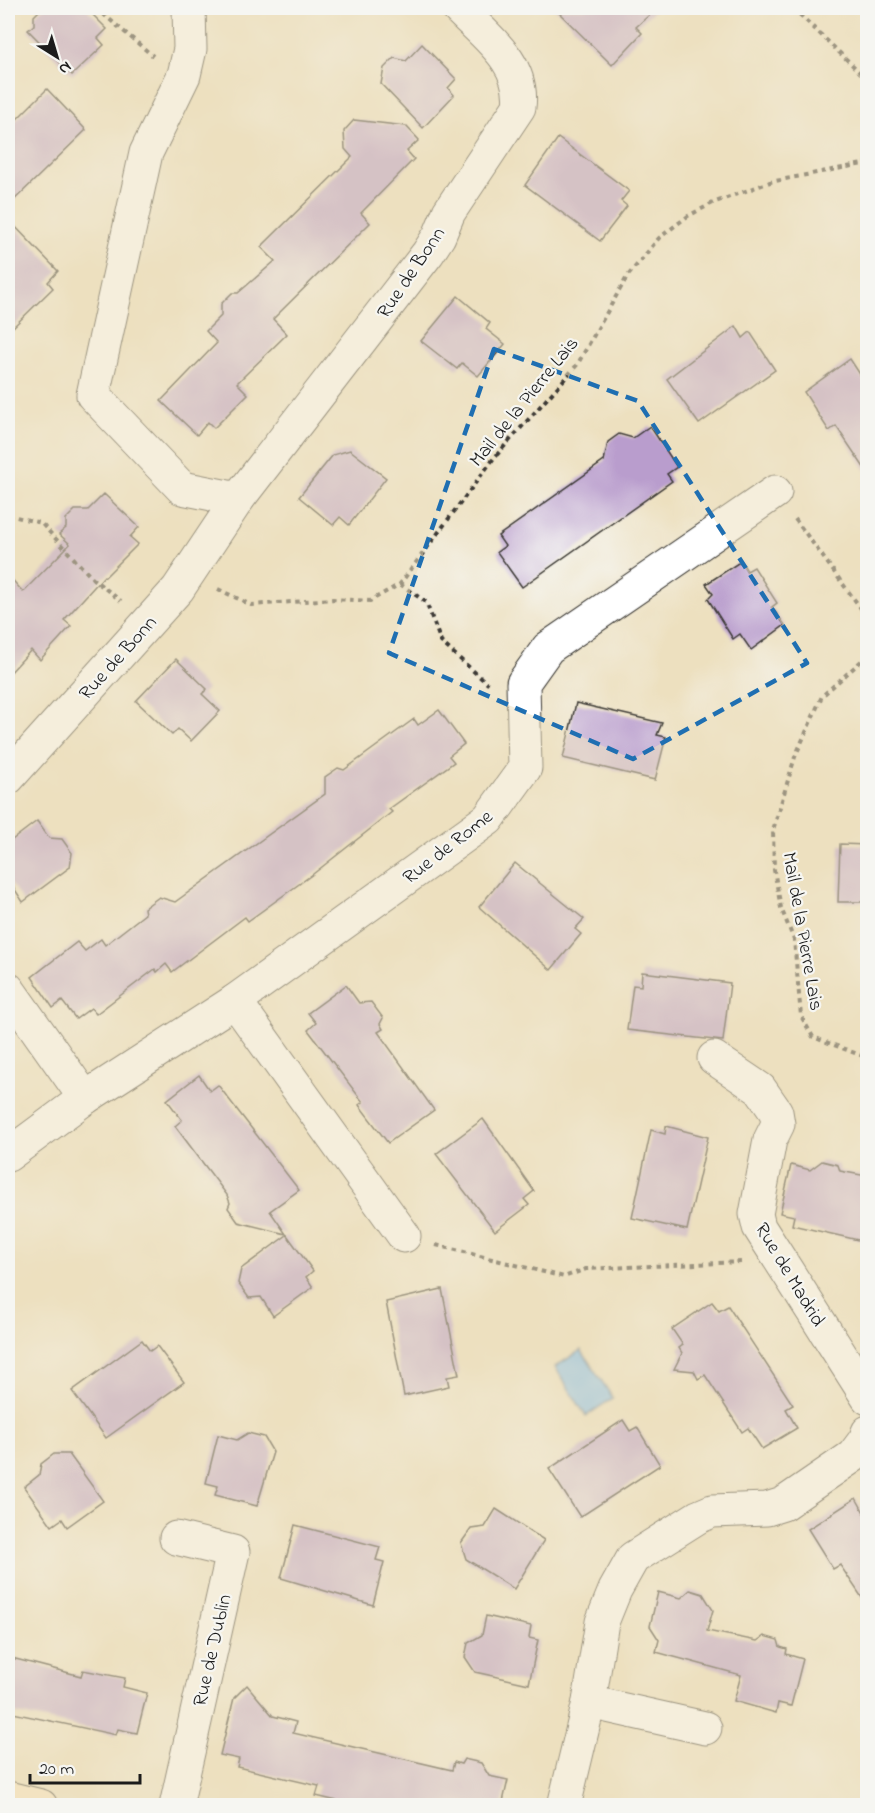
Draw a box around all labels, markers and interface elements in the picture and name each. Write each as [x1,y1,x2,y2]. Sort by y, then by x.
north arrow [27,27,87,87]
text: N [53,55,76,80]
street label: Rue de Bonn [371,222,454,325]
street label: Mail de la Pierre Lais [463,331,587,474]
street label: Rue de Bonn [73,610,165,707]
street label: Rue de Rome [397,803,500,893]
street label: Mail de la Pierre Lais [773,850,830,1013]
street label: Rue de Madrid [746,1218,831,1333]
street label: Rue de Dublin [186,1591,240,1710]
scale bar [30,1747,140,1785]
text: 20 m [39,1757,74,1783]

